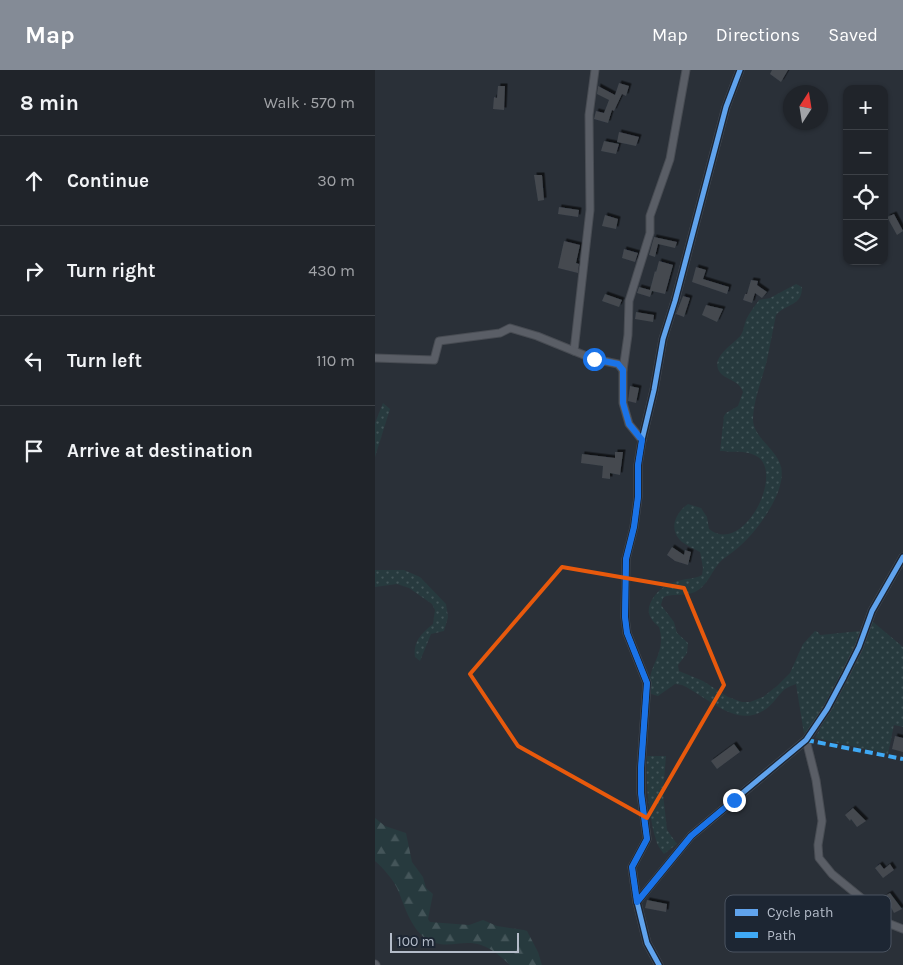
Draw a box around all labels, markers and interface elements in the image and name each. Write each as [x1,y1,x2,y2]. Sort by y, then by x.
text: Map [25,21,75,49]
text: Map [652,24,688,46]
text: Directions [716,24,800,46]
text: Saved [828,24,878,46]
north arrow [783,85,828,130]
map controls [843,85,888,265]
button: + [843,85,888,130]
text: 8 min [20,91,79,115]
text: Walk · 570 m [264,93,355,112]
button: − [843,130,888,175]
icon: ahead [20,167,48,195]
text: Continue [67,170,149,192]
text: 30 m [317,171,355,190]
button: locate [843,175,888,220]
button: layers [843,220,888,265]
icon: right [20,257,48,285]
text: Turn right [67,260,156,282]
text: 430 m [308,261,355,280]
icon: left [20,347,48,375]
route start [583,348,606,371]
text: Turn left [67,350,142,372]
text: 110 m [316,351,355,370]
icon: arrive [20,437,48,465]
text: Arrive at destination [67,440,253,462]
route end [723,789,746,812]
legend [725,895,891,952]
text: Cycle path [767,904,833,921]
text: Path [767,927,796,944]
scale bar [390,930,519,953]
text: 100 m [397,933,435,950]

